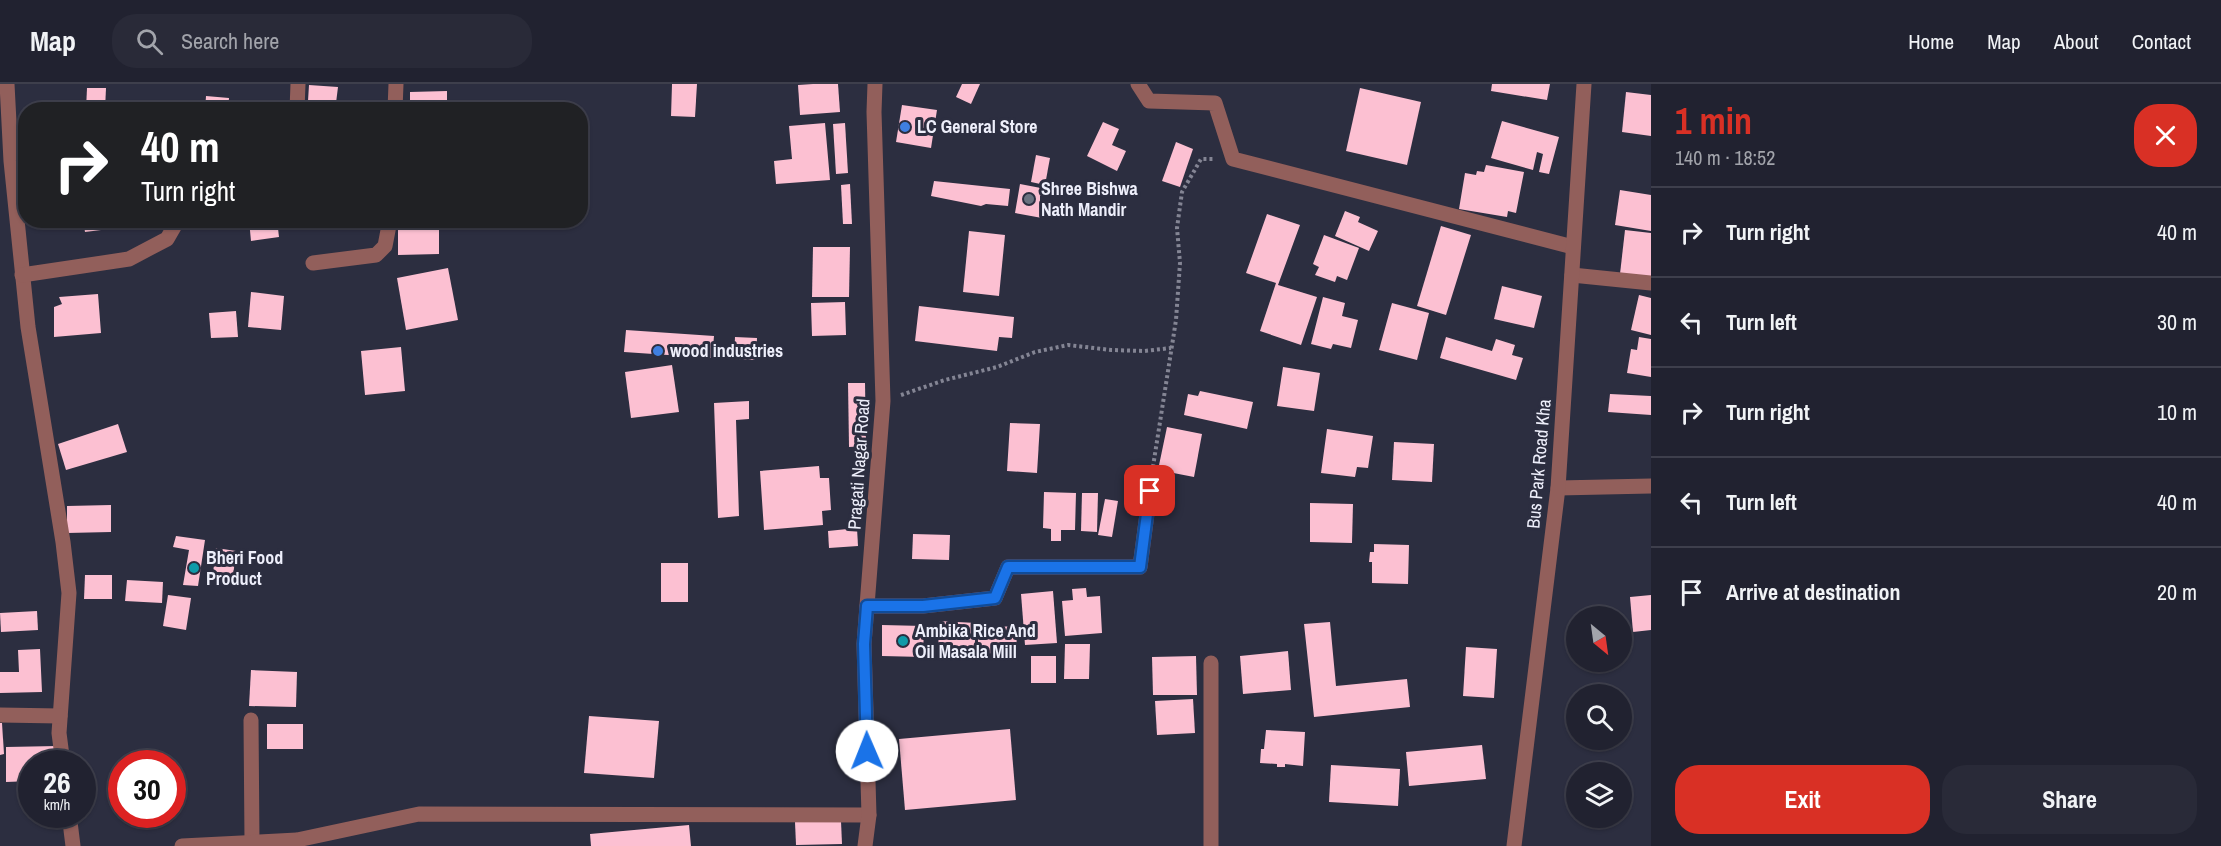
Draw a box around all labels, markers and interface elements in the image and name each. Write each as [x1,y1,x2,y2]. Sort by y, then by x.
search box [112,14,532,68]
text: Map [30,22,76,60]
icon: search [133,25,166,58]
text: Search here [181,26,279,56]
text: Home [1908,27,1954,56]
text: Map [1987,27,2021,56]
text: About [2054,27,2099,56]
text: Contact [2132,27,2191,56]
text: 1 min [1675,97,1752,145]
button: close [2134,104,2197,167]
place label: LC General Store [917,114,1038,139]
text: 40 m [141,119,220,175]
marker: LC General Store [898,120,912,134]
icon: right [42,126,120,204]
text: 140 m · 18:52 [1675,144,1775,171]
text: Turn right [141,173,235,209]
place label: Shree Bishwa Nath Mandir [1041,176,1139,222]
marker: Shree Bishwa Nath Mandir [1022,192,1036,206]
icon: right [1675,216,1708,249]
text: Turn right [1726,217,1810,247]
text: 40 m [2157,217,2197,247]
icon: left [1675,306,1708,339]
text: Turn left [1726,307,1797,337]
text: 30 m [2157,307,2197,337]
place label: wood industries [670,338,783,363]
marker: wood industries [651,344,665,358]
icon: right [1675,396,1708,429]
text: Turn right [1726,397,1810,427]
text: 10 m [2157,397,2197,427]
street label: Pragati Nagar Road [841,398,876,530]
street label: Bus Park Road Kha [1520,398,1557,530]
pin [1124,465,1175,516]
icon: arrive [1133,474,1166,507]
icon: left [1675,486,1708,519]
text: Turn left [1726,487,1797,517]
text: 40 m [2157,487,2197,517]
place label: Bheri Food Product [206,545,283,591]
marker: Bheri Food Product [187,561,201,575]
icon: arrive [1675,576,1708,609]
text: Arrive at destination [1726,577,1900,607]
text: 20 m [2157,577,2197,607]
north arrow [1566,606,1632,672]
map controls [1566,606,1632,828]
place label: Ambika Rice And Oil Masala Mill [915,618,1036,664]
marker: Ambika Rice And Oil Masala Mill [896,634,910,648]
button: search [1566,684,1632,750]
position arrow [835,719,899,783]
speed limit sign: 30 [108,750,186,828]
text: 26 [43,762,71,802]
button: layers [1566,762,1632,828]
button: Exit [1675,765,1930,834]
button: Share [1942,765,2197,834]
text: km/h [44,794,70,815]

